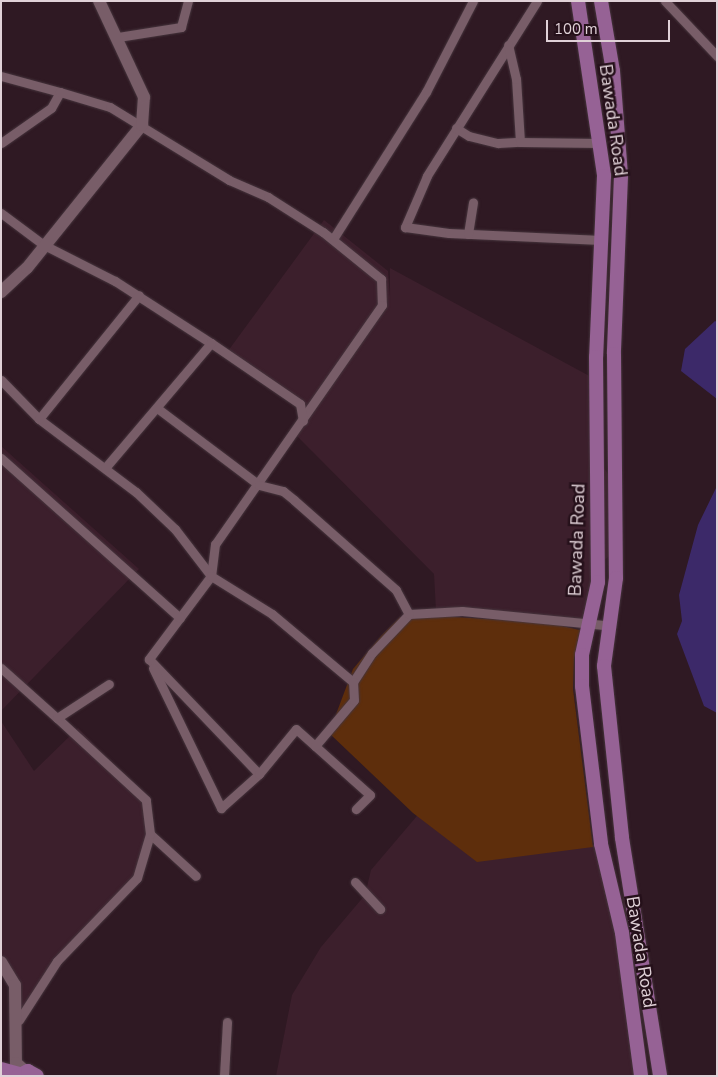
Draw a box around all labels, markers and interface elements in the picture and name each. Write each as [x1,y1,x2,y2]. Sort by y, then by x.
scale bar [548,10,672,42]
text: 100 m [554,19,598,39]
street label: Bawada Road [594,63,632,177]
street label: Bawada Road [564,483,590,597]
street label: Bawada Road [622,895,660,1009]

